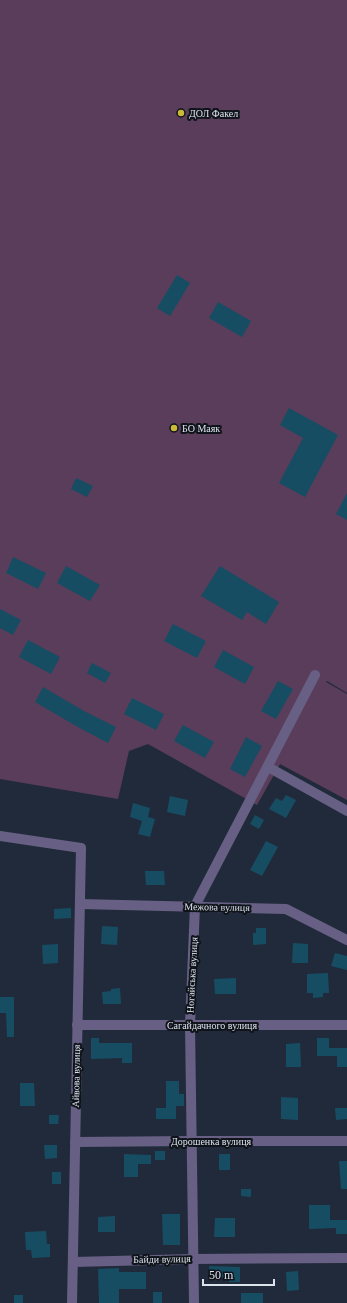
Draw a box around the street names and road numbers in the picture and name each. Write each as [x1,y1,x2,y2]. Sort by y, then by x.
street label: Межова вулиця [184,901,250,913]
street label: Ногайська вулиця [185,936,200,1013]
street label: Сагайдачного вулиця [167,1020,257,1031]
street label: Айвова вулиця [70,1044,82,1108]
street label: Дорошенка вулиця [171,1136,251,1147]
street label: Байди вулиця [133,1253,191,1265]

